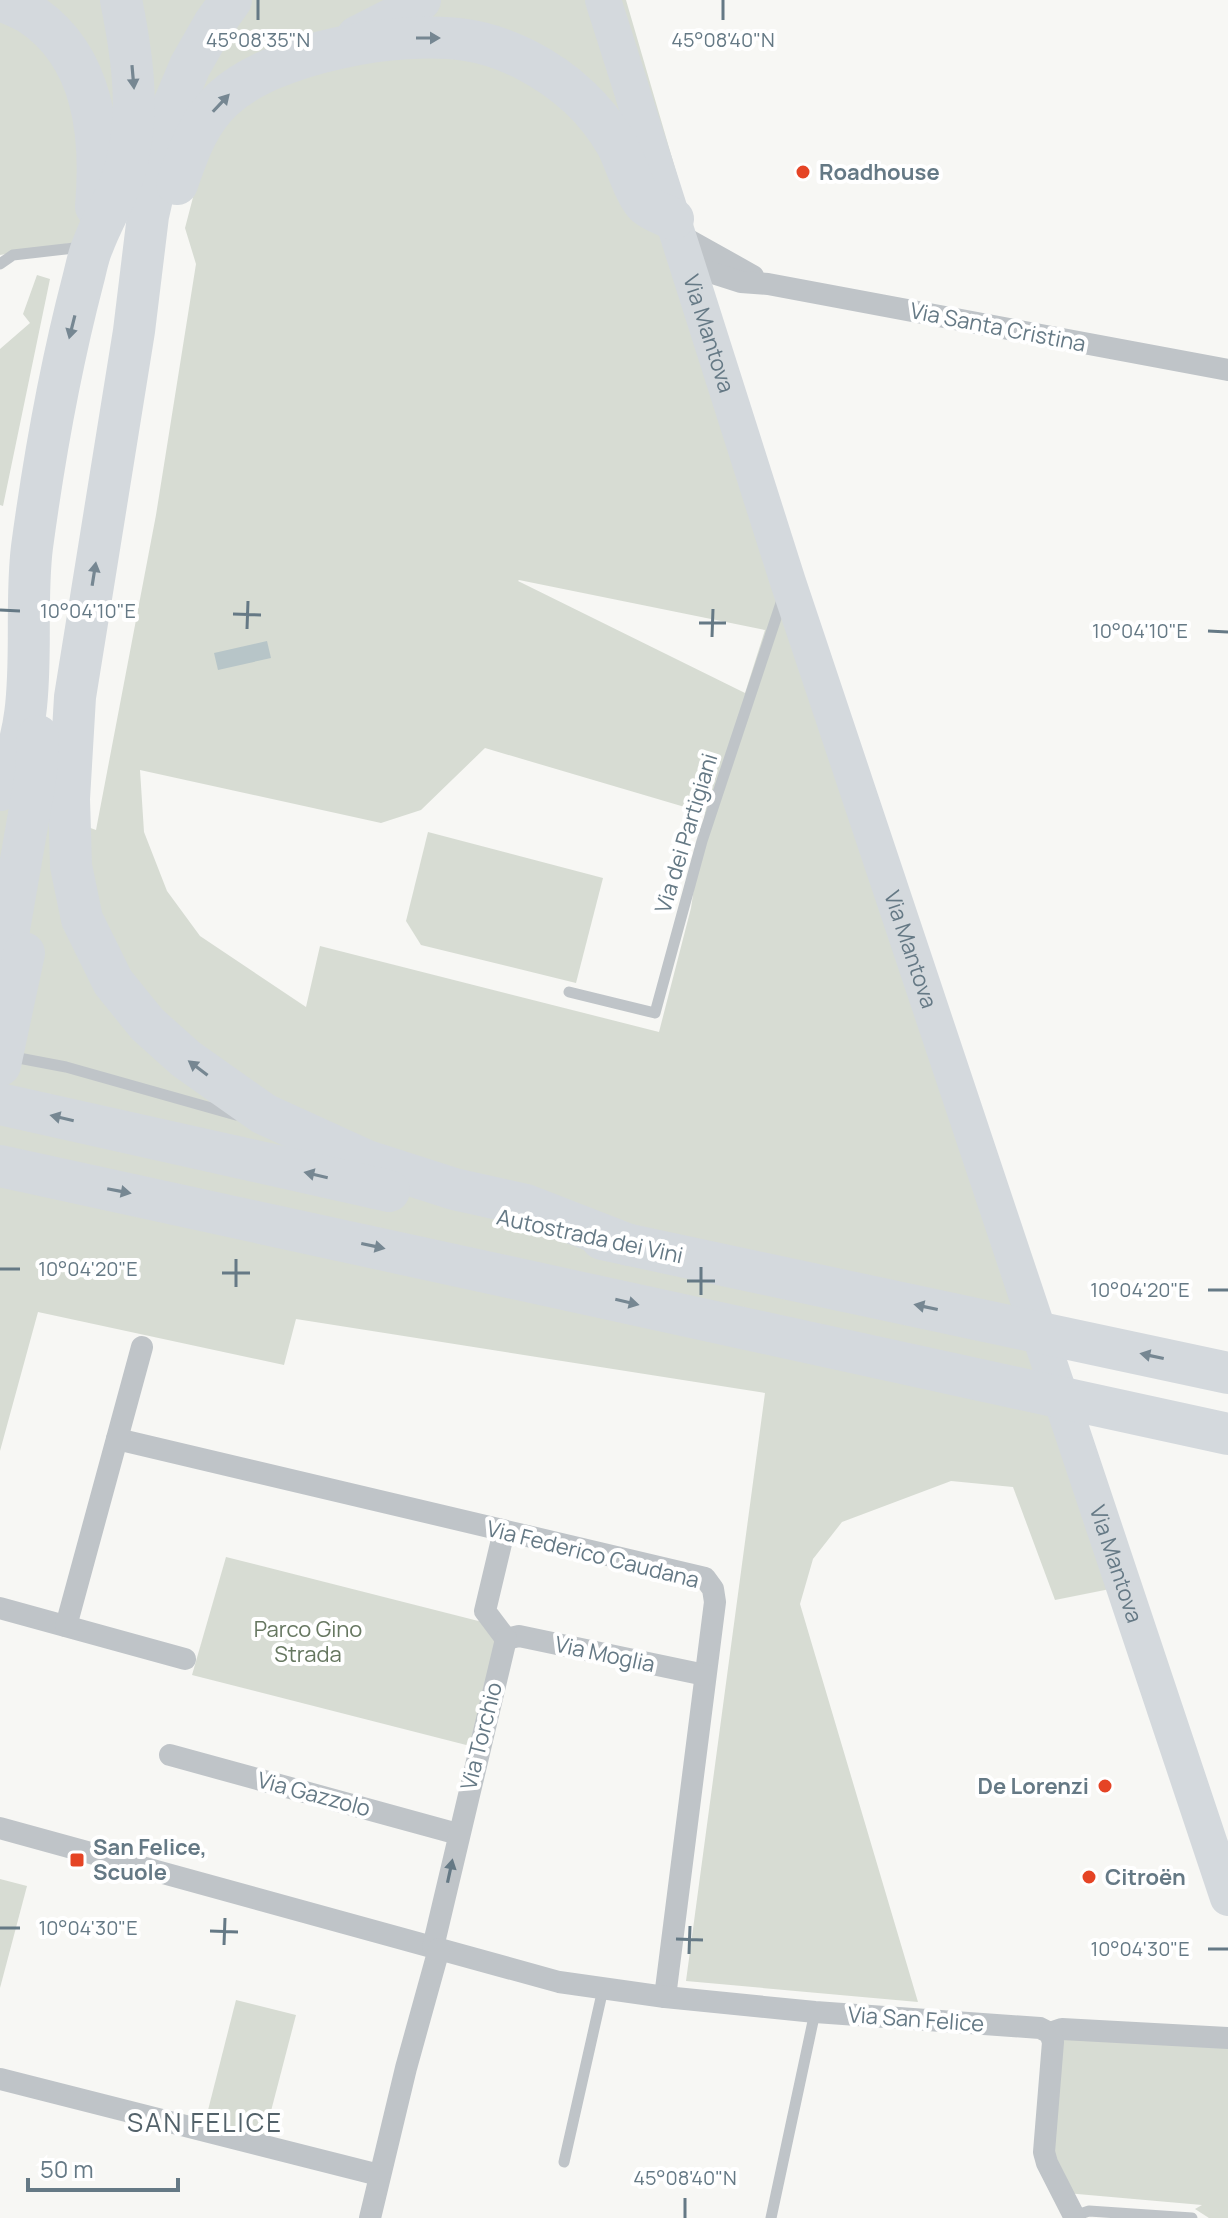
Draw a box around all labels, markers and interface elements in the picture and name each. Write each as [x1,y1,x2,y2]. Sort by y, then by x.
text: 45°08'35"N [206,26,310,53]
text: 45°08'40"N [671,26,775,53]
one-way arrow [416,32,441,44]
one-way arrow [127,65,140,90]
one-way arrow [211,94,229,113]
place label: Roadhouse [819,157,940,187]
marker: Roadhouse [794,163,812,181]
street label: Via Mantova [676,271,742,396]
street label: Via Santa Cristina [908,295,1088,359]
one-way arrow [65,314,77,339]
one-way arrow [88,561,101,586]
text: 10°04'10"E [40,597,136,624]
text: 10°04'10"E [1092,617,1188,644]
street label: Via dei Partigiani [647,749,725,917]
street label: Via Mantova [877,887,944,1012]
one-way arrow [188,1061,208,1077]
one-way arrow [49,1111,74,1124]
one-way arrow [303,1168,328,1181]
one-way arrow [107,1185,132,1198]
street label: Autostrada dei Vini [494,1202,686,1270]
one-way arrow [361,1240,386,1253]
text: 10°04'20"E [38,1255,138,1282]
text: 10°04'20"E [1090,1276,1190,1303]
one-way arrow [615,1296,640,1309]
one-way arrow [913,1300,938,1313]
one-way arrow [1139,1349,1164,1362]
street label: Via Mantova [1083,1501,1150,1627]
street label: Via Federico Caudana [484,1513,702,1595]
park label: Parco Gino Strada [254,1614,362,1669]
street label: Via Moglia [552,1629,658,1679]
street label: Via Torchio [453,1679,509,1793]
street label: Via Gazzolo [254,1765,374,1823]
place label: De Lorenzi [977,1771,1089,1801]
marker: De Lorenzi [1096,1777,1114,1795]
place label: San Felice, Scuole [93,1832,207,1887]
marker: San Felice, Scuole [68,1851,86,1869]
one-way arrow [444,1858,457,1883]
place label: Citroën [1105,1862,1186,1892]
marker: Citroën [1080,1868,1098,1886]
text: 10°04'30"E [38,1914,138,1941]
text: 10°04'30"E [1090,1935,1190,1962]
street label: Via San Felice [847,1999,985,2039]
district label: SAN FELICE [127,2104,283,2140]
scale bar [28,2142,178,2192]
text: 50 m [40,2152,94,2185]
text: 45°08'40"N [633,2164,737,2191]

